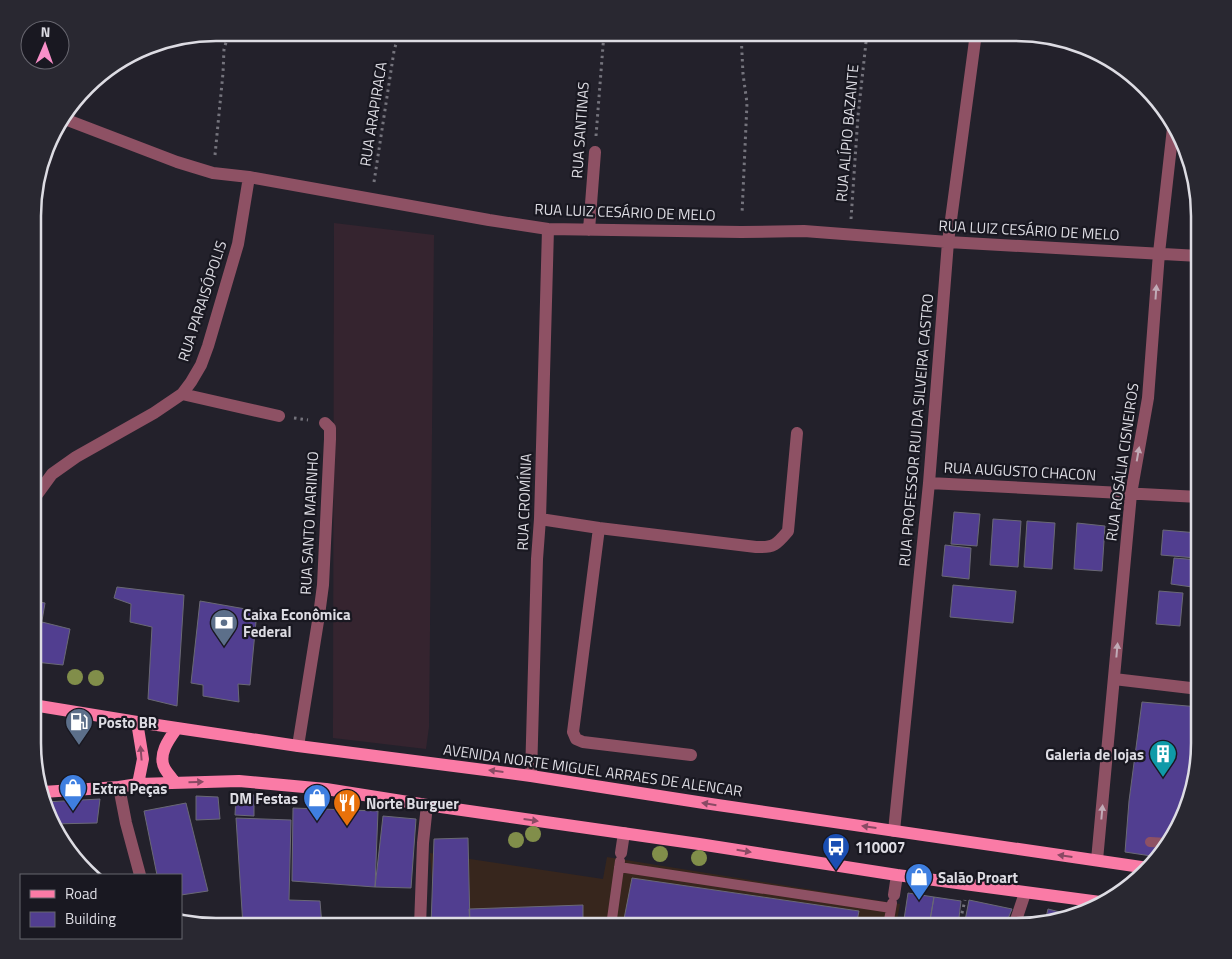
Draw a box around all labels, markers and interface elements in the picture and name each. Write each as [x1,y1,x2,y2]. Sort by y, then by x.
north arrow [20,20,70,70]
text: N [40,21,51,42]
street label: RUA ARAPIRACA [353,60,393,168]
street label: RUA ALÍPIO BAZANTE [830,63,864,203]
street label: RUA SANTINAS [565,81,595,179]
street label: RUA LUIZ CESÁRIO DE MELO [534,197,716,227]
street label: RUA LUIZ CESÁRIO DE MELO [938,214,1120,246]
street label: RUA PARAISÓPOLIS [172,238,232,364]
one-way arrow [1152,284,1160,300]
street label: RUA PROFESSOR RUI DA SILVEIRA CASTRO [893,292,939,567]
street label: RUA ROSÁLIA CISNEIROS [1100,381,1144,543]
one-way arrow [1135,445,1143,461]
street label: RUA SANTO MARINHO [294,451,324,595]
street label: RUA CROMÍNIA [511,453,537,551]
street label: RUA AUGUSTO CHACON [943,456,1097,486]
place label: Caixa Econômica Federal [243,603,351,643]
bank icon: Caixa Econômica Federal [209,608,239,647]
one-way arrow [1113,642,1121,658]
fuel station icon: Posto BR [64,707,94,746]
place label: Posto BR [98,711,157,734]
street label: AVENIDA NORTE MIGUEL ARRAES DE ALENCAR [442,738,744,802]
building icon: Galeria de lojas [1148,739,1178,778]
place label: Galeria de lojas [1045,743,1144,766]
one-way arrow [137,745,145,761]
one-way arrow [488,767,504,775]
shop icon: Extra Peças [58,773,88,812]
place label: Extra Peças [92,777,167,800]
one-way arrow [188,778,204,786]
shop icon: DM Festas [302,783,332,822]
place label: DM Festas [230,787,298,810]
restaurant icon: Norte Burguer [332,788,362,827]
place label: Norte Burguer [366,792,459,815]
one-way arrow [700,800,716,808]
one-way arrow [1098,803,1106,819]
one-way arrow [523,816,539,824]
one-way arrow [861,823,877,831]
bus stop icon: 110007 [821,832,851,871]
place label: 110007 [855,836,905,859]
one-way arrow [736,847,752,855]
one-way arrow [1056,851,1072,859]
shop icon: Salão Proart [904,862,934,901]
place label: Salão Proart [938,866,1018,889]
legend [20,874,182,939]
text: Road [65,882,97,905]
text: Building [65,907,116,930]

